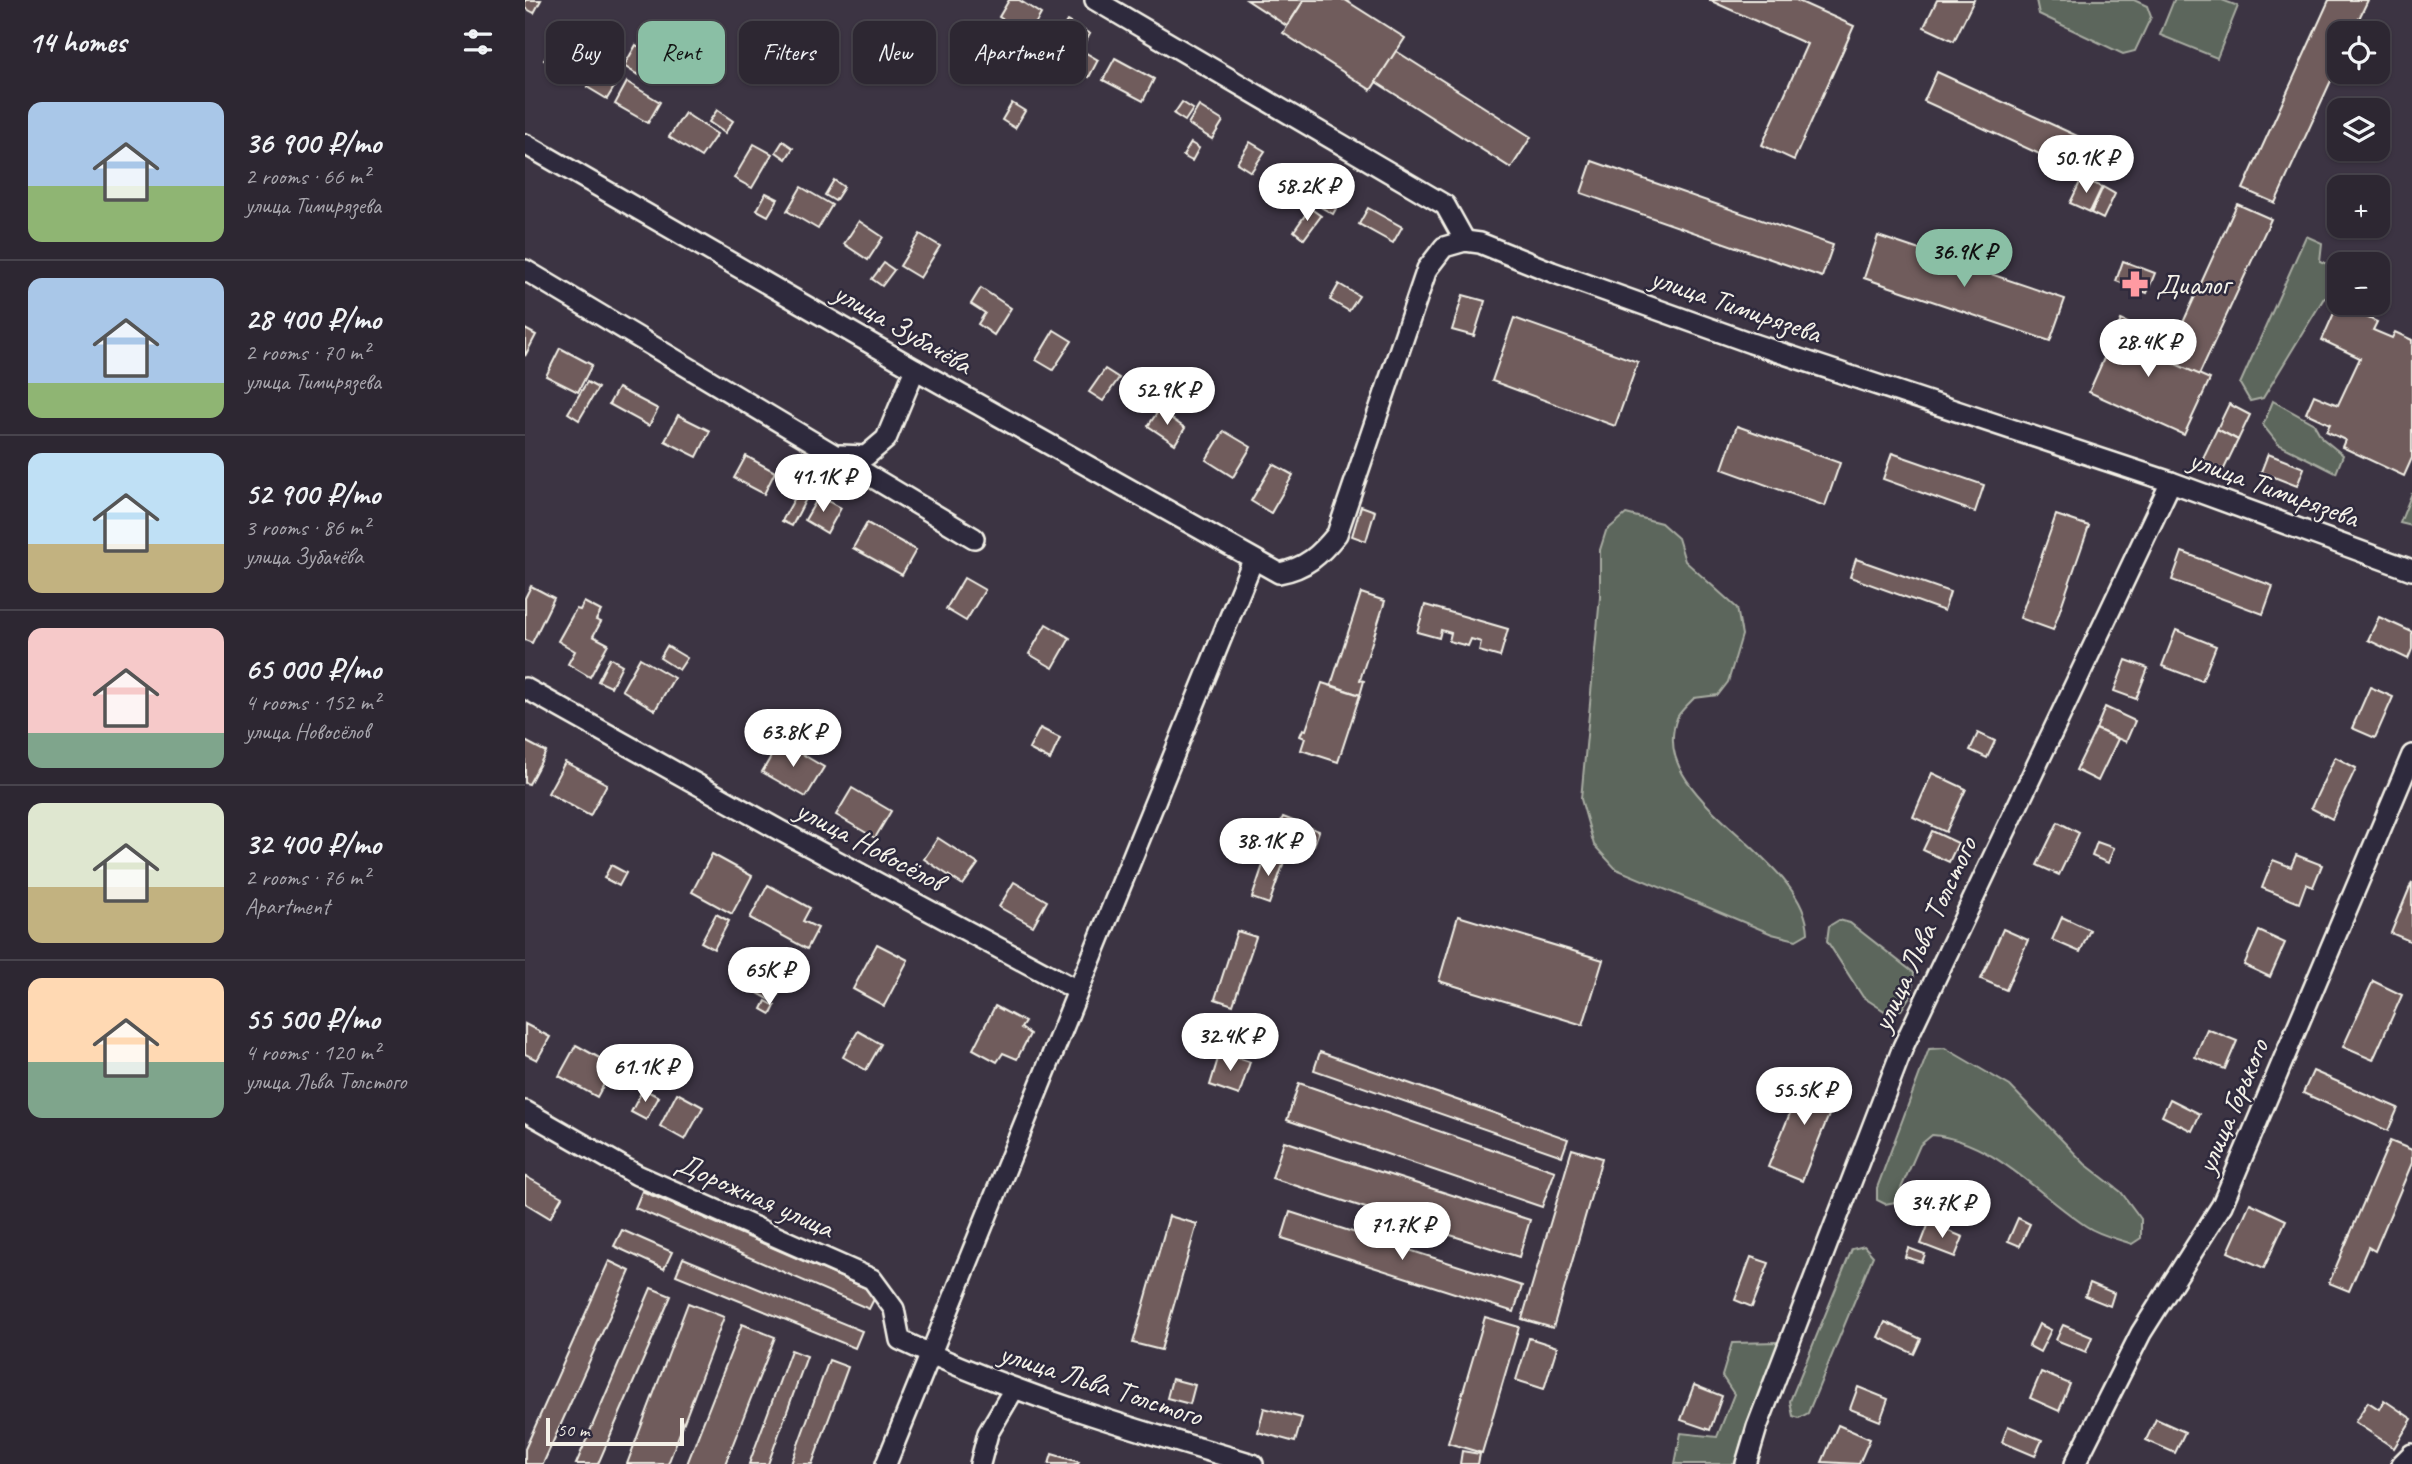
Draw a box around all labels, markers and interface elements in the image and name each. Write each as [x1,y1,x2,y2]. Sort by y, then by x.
chip: Buy [546,21,624,84]
chip: Rent [638,21,725,84]
chip: Filters [739,21,839,84]
chip: New [853,21,936,84]
chip: Apartment [950,21,1086,84]
map controls [2327,21,2390,315]
button: locate [2327,21,2390,84]
text: 14 homes [28,23,126,61]
icon: filters [459,23,497,61]
button: layers [2327,98,2390,161]
text: 36 900 ₽/mo [245,124,381,162]
icon: home [84,130,168,214]
pin: 50.1K ₽ [2021,136,2151,195]
text: 50.1K ₽ [2054,143,2118,172]
text: 2 rooms · 66 m² [245,162,369,191]
pin: 58.2K ₽ [1242,164,1372,223]
text: 58.2K ₽ [1275,171,1339,200]
button: + [2327,175,2390,238]
text: улица Тимирязева [245,191,381,220]
pin: 36.9K ₽ [1899,230,2029,289]
text: 36.9K ₽ [1932,237,1996,266]
button: − [2327,252,2390,315]
street label: улица Тимирязева [1644,257,1828,353]
place label: Диалог [2156,265,2234,303]
pharmacy icon: Диалог [2120,269,2150,299]
street label: улица Зубачёва [825,272,981,384]
text: 28 400 ₽/mo [245,300,381,338]
icon: home [84,306,168,390]
pin: 28.4K ₽ [2083,320,2213,379]
text: 28.4K ₽ [2116,327,2180,356]
text: 2 rooms · 70 m² [245,338,369,367]
text: улица Тимирязева [245,367,381,396]
pin: 52.9K ₽ [1102,368,1232,427]
text: 52.9K ₽ [1135,375,1199,404]
street label: улица Тимирязева [2182,439,2366,537]
pin: 41.1K ₽ [758,454,888,514]
text: 41.1K ₽ [791,462,855,491]
text: 52 900 ₽/mo [245,475,380,513]
icon: home [84,481,168,565]
text: 3 rooms · 86 m² [245,513,369,542]
text: улица Зубачёва [245,542,363,571]
text: 65 000 ₽/mo [245,650,381,688]
icon: home [84,656,168,740]
text: 4 rooms · 152 m² [245,688,380,717]
pin: 63.8K ₽ [728,710,858,769]
text: улица Новосёлов [245,717,369,746]
text: 63.8K ₽ [760,717,826,746]
street label: улица Новосёлов [788,789,955,902]
pin: 38.1K ₽ [1203,818,1333,878]
text: 32 400 ₽/mo [245,825,381,863]
text: 38.1K ₽ [1236,826,1300,855]
street label: улица Льва Толстого [1861,829,1986,1039]
icon: home [84,831,168,915]
text: 2 rooms · 76 m² [245,863,369,892]
text: Apartment [245,892,330,921]
pin: 65K ₽ [720,948,818,1007]
text: 65K ₽ [744,955,794,984]
text: 55 500 ₽/mo [245,1000,380,1038]
icon: home [84,1006,168,1090]
pin: 32.4K ₽ [1165,1014,1295,1073]
text: 32.4K ₽ [1198,1021,1262,1050]
street label: улица Горького [2186,1032,2278,1181]
text: 4 rooms · 120 m² [245,1038,380,1067]
pin: 61.1K ₽ [580,1044,710,1104]
text: 61.1K ₽ [612,1052,678,1081]
text: улица Льва Толстого [245,1067,406,1096]
pin: 55.5K ₽ [1739,1068,1869,1127]
text: 55.5K ₽ [1772,1075,1836,1104]
street label: Дорожная улица [670,1143,841,1247]
pin: 34.7K ₽ [1877,1180,2007,1240]
text: 34.7K ₽ [1910,1188,1974,1217]
pin: 71.7K ₽ [1337,1202,1467,1262]
text: 71.7K ₽ [1370,1210,1434,1239]
street label: улица Льва Толстого [993,1333,1208,1435]
scale bar [546,1415,684,1447]
text: 50 m [557,1418,589,1442]

